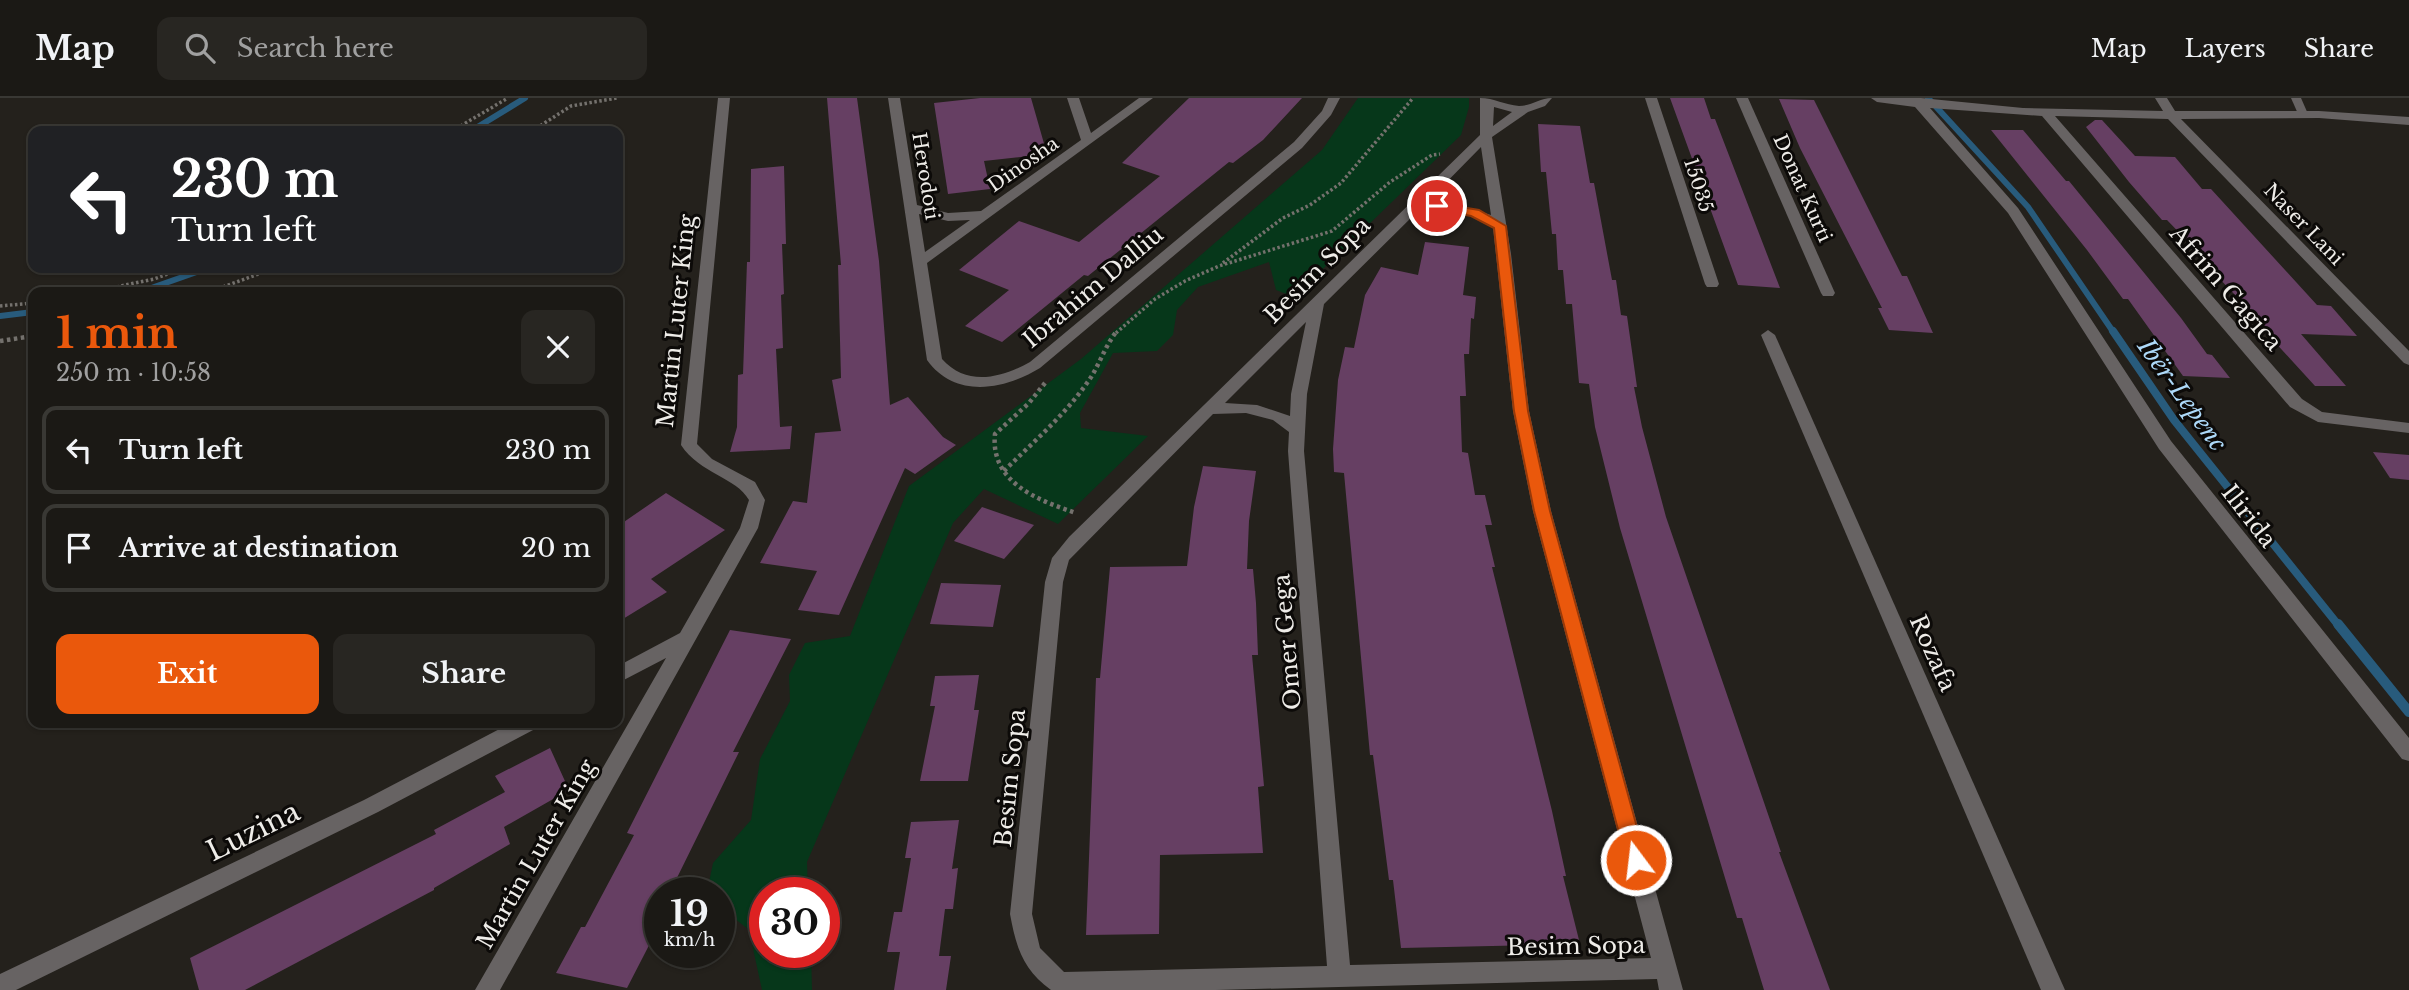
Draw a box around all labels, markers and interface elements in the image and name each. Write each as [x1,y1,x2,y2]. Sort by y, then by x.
search box [157,17,647,80]
text: Map [35,28,115,69]
icon: search [181,29,219,67]
text: Search here [237,32,394,64]
text: Map [2091,34,2147,63]
text: Layers [2185,34,2266,63]
text: Share [2304,34,2374,63]
street label: Herodoti [907,131,944,222]
street label: Dinosha [984,131,1063,197]
street label: Donat Kurti [1769,131,1837,246]
text: 230 m [171,149,338,210]
icon: left [56,154,147,245]
street label: 15035 [1679,155,1718,215]
pin [1407,176,1467,236]
street label: Naser Lani [2259,179,2349,270]
icon: arrive [1418,187,1456,225]
text: Turn left [171,210,317,250]
street label: Besim Sopa [1258,211,1376,329]
street label: Martin Luter King [651,213,701,429]
street label: Afrim Gagica [2163,219,2288,357]
street label: Ibrahim Dalliu [1017,220,1169,354]
text: 1 min [56,307,178,359]
button: close [521,310,595,384]
water label: Ibër-Lepenc [2131,332,2233,457]
text: 250 m · 10:58 [56,359,211,387]
icon: left [60,431,98,469]
text: Turn left [119,434,243,466]
text: 230 m [505,434,591,466]
street label: Ilirida [2216,479,2282,553]
icon: arrive [60,529,98,567]
text: Arrive at destination [119,532,399,564]
text: 20 m [521,532,591,564]
street label: Omer Gega [1267,573,1307,711]
street label: Rozafa [1904,610,1962,696]
button: Exit [56,634,319,714]
button: Share [333,634,595,714]
street label: Besim Sopa [989,707,1031,848]
street label: Martin Luter King [470,754,602,954]
street label: Luzina [201,794,306,869]
position arrow [1599,823,1673,897]
speed limit sign: 30 [749,877,840,968]
text: 19 [670,892,709,935]
text: km/h [664,929,715,951]
street label: Besim Sopa [1506,931,1646,961]

